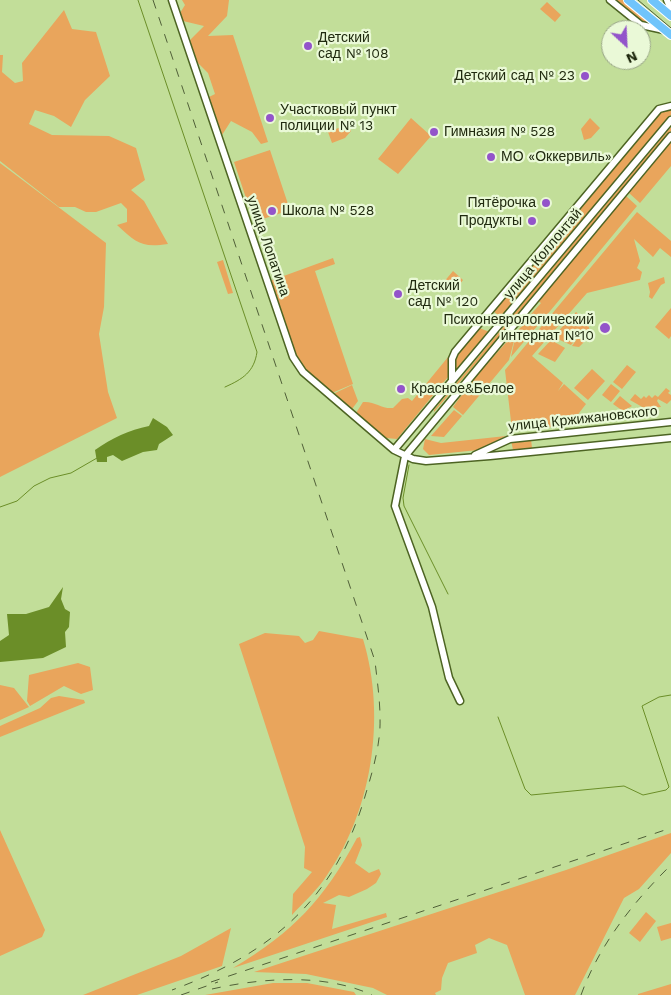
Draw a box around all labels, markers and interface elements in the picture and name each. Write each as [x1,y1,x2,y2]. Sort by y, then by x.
north arrow [601,20,651,70]
place label: Детский сад № 108 [318,30,389,62]
marker: Детский сад № 108 [302,40,314,52]
text: N [624,48,640,67]
place label: Детский сад № 23 [454,68,575,84]
marker: Детский сад № 23 [579,70,591,82]
place label: Участковый пункт полиции № 13 [280,102,397,134]
marker: Участковый пункт полиции № 13 [264,112,276,124]
place label: Гимназия № 528 [444,124,555,140]
marker: Гимназия № 528 [428,126,440,138]
place label: МО «Оккервиль» [501,149,612,165]
marker: МО «Оккервиль» [485,151,497,163]
street label: улица Лопатина [243,194,293,298]
place label: Пятёрочка [467,195,536,211]
marker: Пятёрочка [540,197,552,209]
place label: Школа № 528 [282,203,374,219]
marker: Школа № 528 [266,205,278,217]
street label: улица Коллонтай [500,205,586,303]
place label: Продукты [459,213,522,229]
marker: Продукты [526,215,538,227]
place label: Детский сад № 120 [408,278,478,310]
marker: Детский сад № 120 [392,288,404,300]
place label: Психоневрологический интернат №10 [443,312,594,344]
marker: Психоневрологический интернат №10 [598,321,612,335]
place label: Красное&Белое [411,381,514,397]
marker: Красное&Белое [395,383,407,395]
street label: улица Кржижановского [508,403,658,435]

